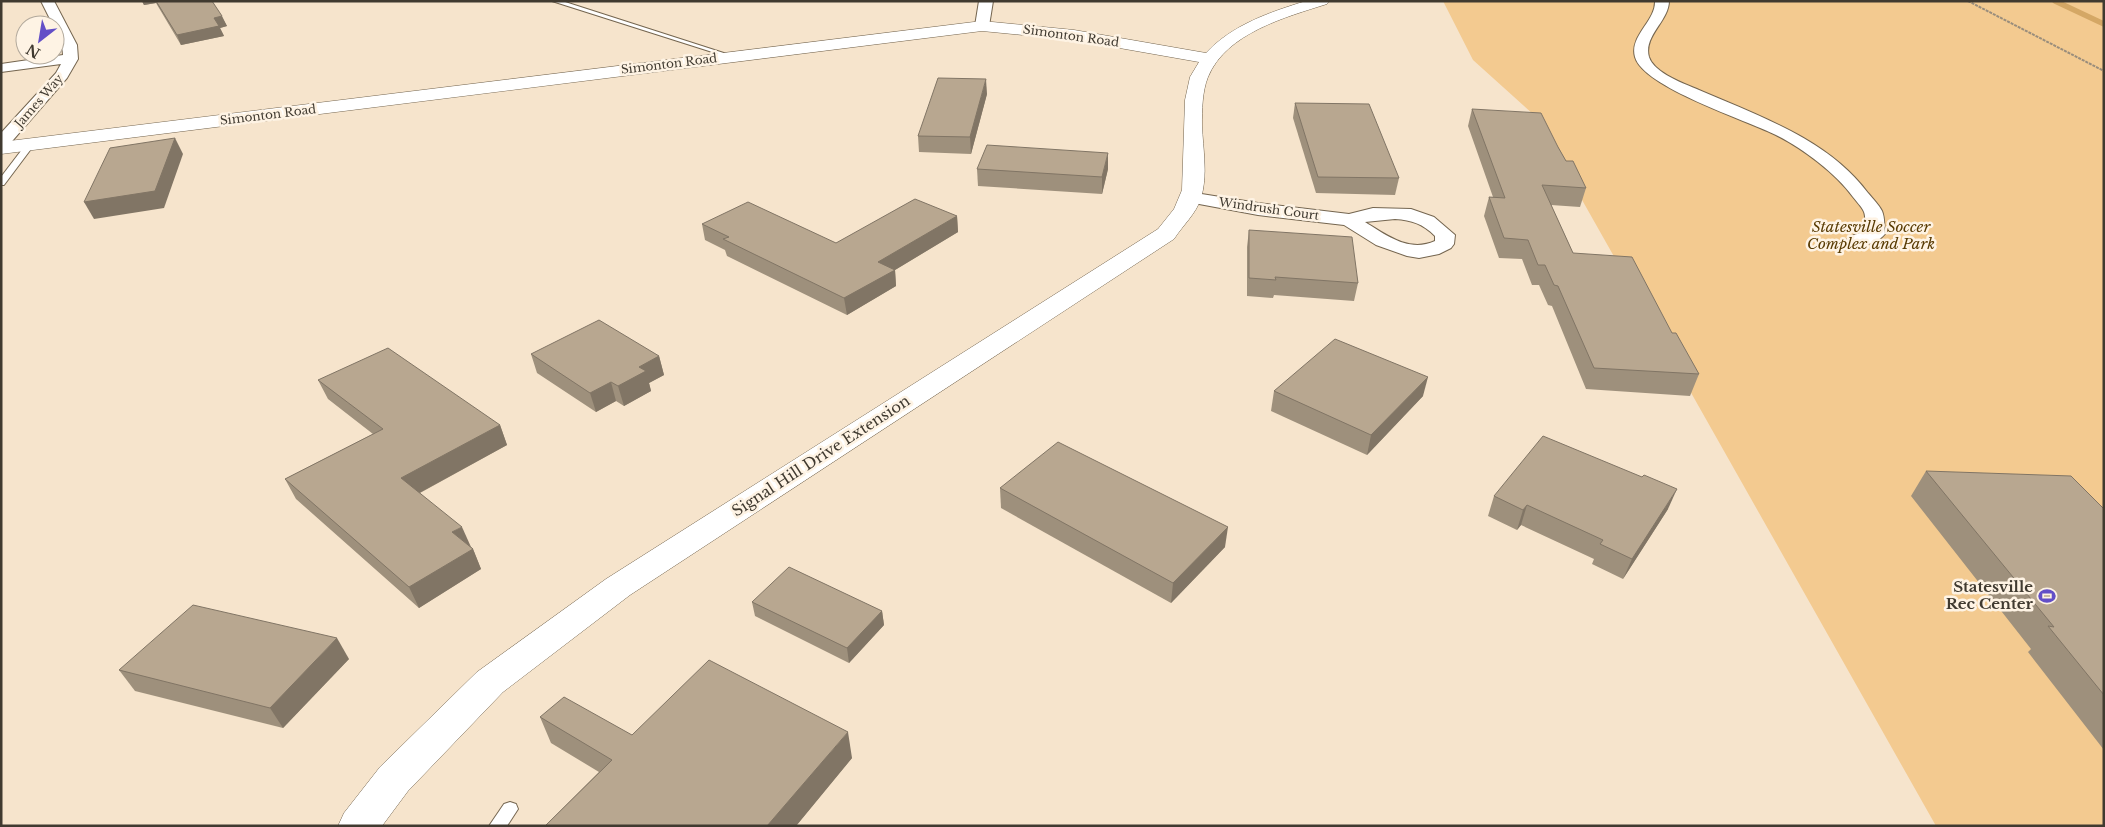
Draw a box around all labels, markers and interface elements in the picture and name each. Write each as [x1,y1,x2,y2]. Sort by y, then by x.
north arrow [15,15,65,65]
street label: Simonton Road [1022,21,1120,50]
text: N [23,40,44,62]
street label: Simonton Road [620,50,718,77]
street label: James Way [10,70,66,132]
street label: Simonton Road [219,101,317,128]
street label: Windrush Court [1217,194,1321,223]
park label: Statesville Soccer Complex and Park [1807,217,1935,253]
street label: Signal Hill Drive Extension [728,391,913,520]
place label: Statesville Rec Center [1946,577,2034,613]
sports icon: Statesville Rec Center [2037,586,2057,606]

